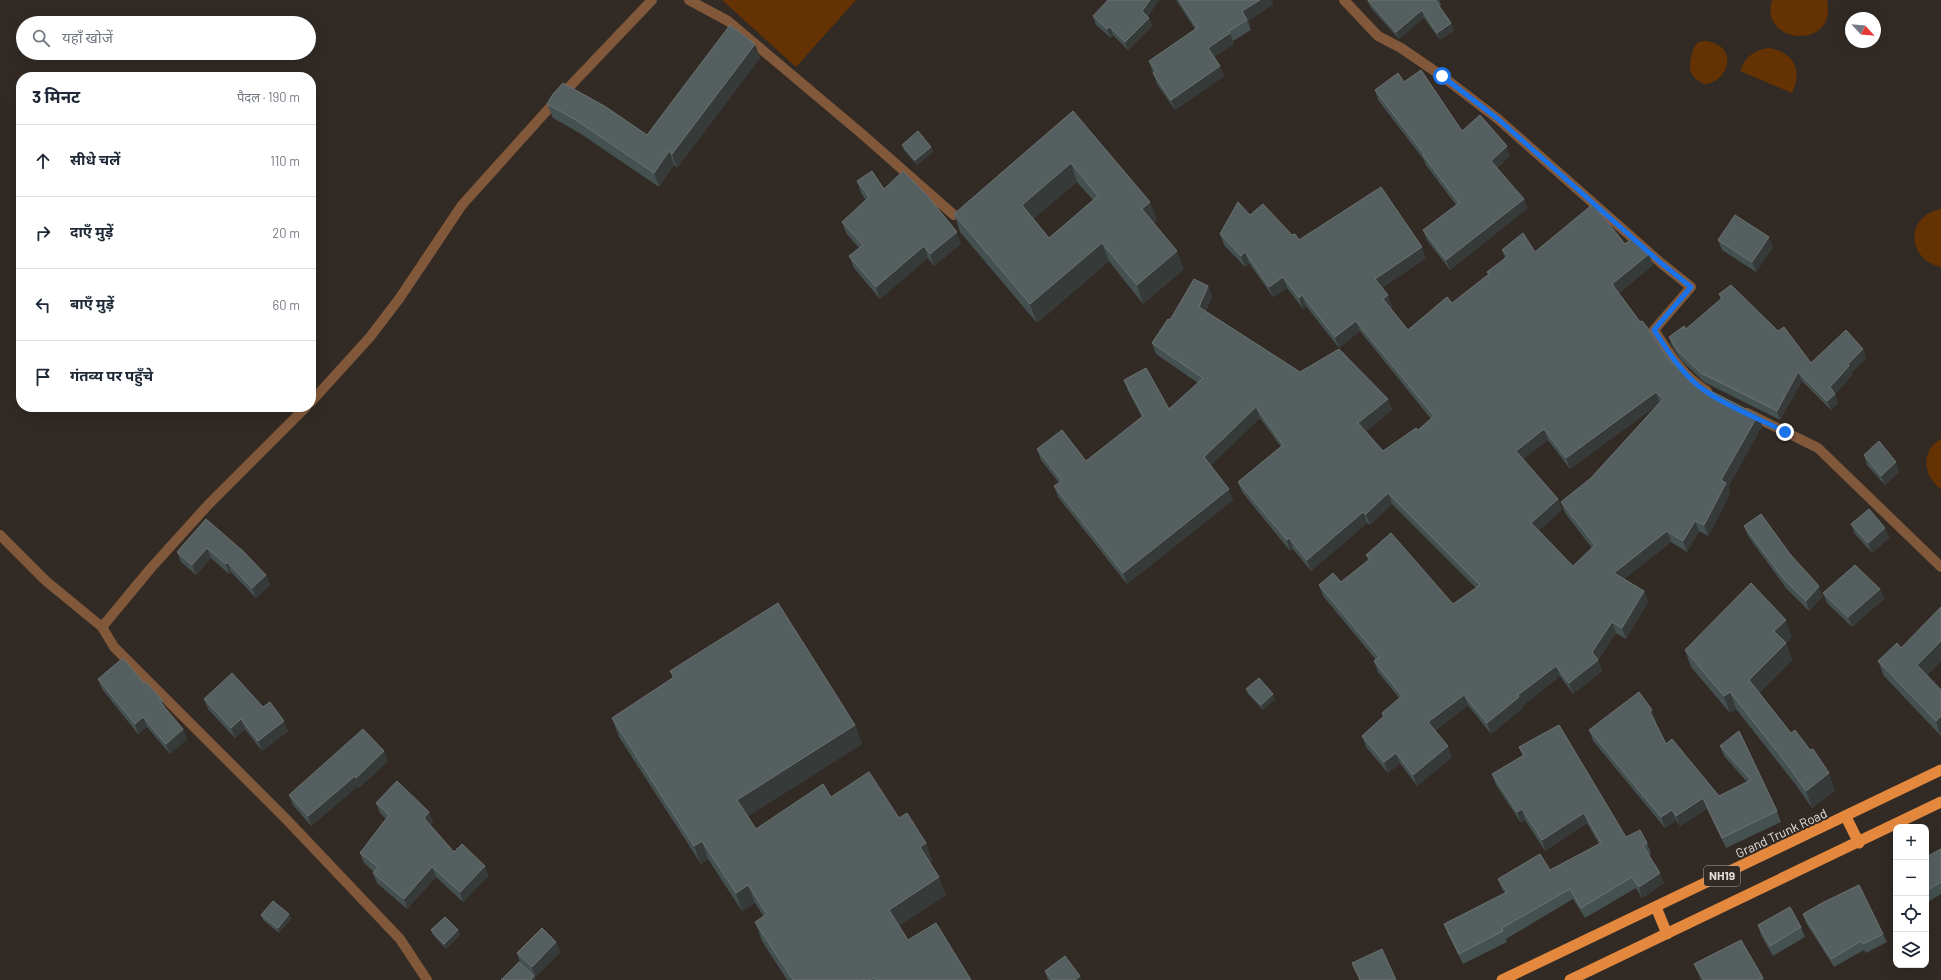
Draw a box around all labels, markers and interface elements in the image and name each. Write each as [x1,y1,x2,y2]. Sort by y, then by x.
north arrow [1845,12,1881,48]
search box [16,16,316,60]
icon: search [30,27,52,49]
text: यहाँ खोजें [62,28,113,46]
route start [1433,67,1451,85]
text: 3 मिनट [32,86,80,106]
text: पैदल · 190 m [237,89,300,105]
icon: ahead [32,150,54,172]
text: सीधे चलें [70,150,120,168]
text: 110 m [270,153,300,169]
icon: right [32,222,54,244]
text: दाएँ मुड़ें [70,222,113,240]
text: 20 m [272,225,300,241]
icon: left [32,294,54,316]
text: बाएँ मुड़ें [70,294,114,312]
text: 60 m [273,297,300,313]
icon: arrive [32,366,54,388]
text: गंतव्य पर पहुँचे [70,366,153,384]
route end [1776,423,1794,441]
street label: Grand Trunk Road [1733,805,1829,861]
map controls [1893,824,1929,968]
button: + [1893,824,1929,860]
button: − [1893,860,1929,896]
road number: NH19 [1704,866,1740,886]
button: locate [1893,896,1929,932]
button: layers [1893,932,1929,968]

